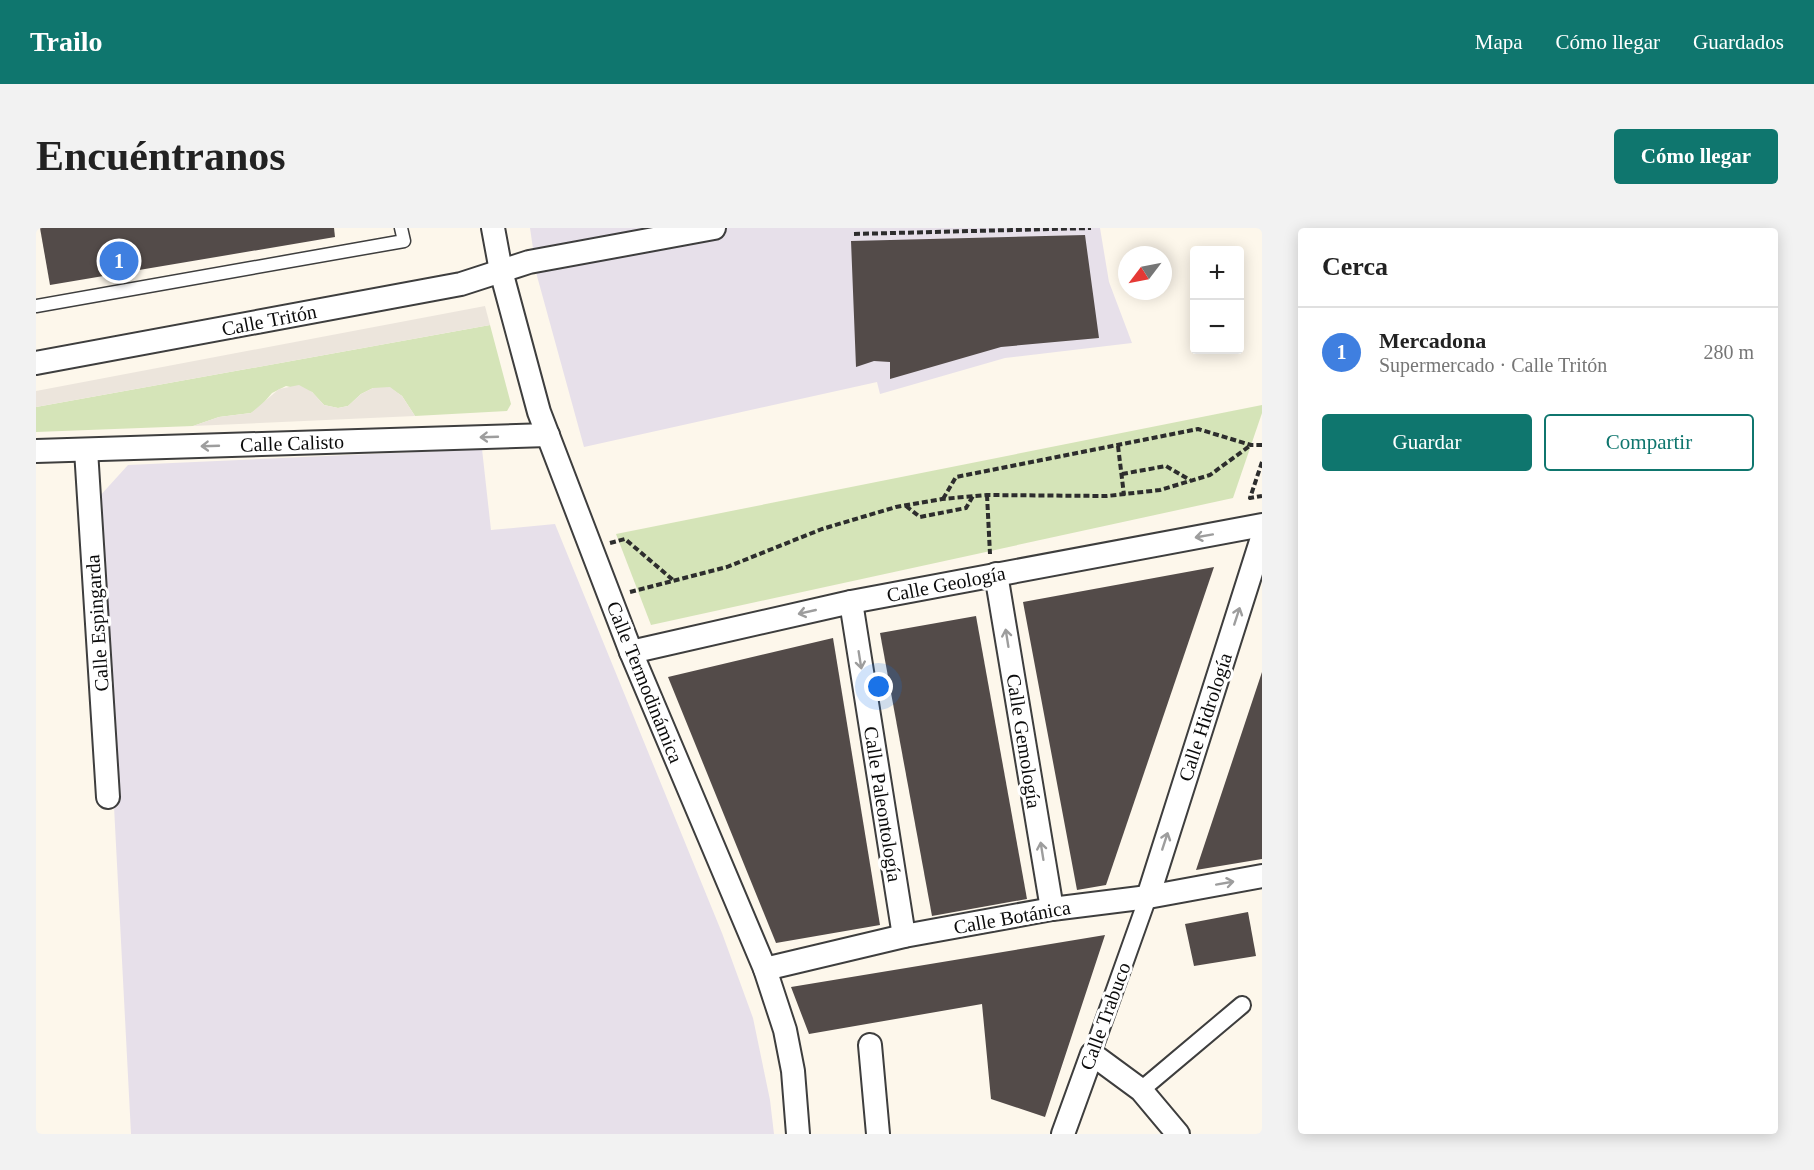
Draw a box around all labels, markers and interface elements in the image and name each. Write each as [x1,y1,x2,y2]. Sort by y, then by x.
text: Trailo [30,26,103,57]
text: Mapa [1475,30,1523,54]
text: Cómo llegar [1556,30,1660,54]
text: Guardados [1693,30,1784,54]
button: Cómo llegar [1614,129,1778,184]
text: Encuéntranos [36,133,286,179]
pin: 1 [100,238,139,284]
north arrow [1118,246,1172,300]
map controls [1190,246,1244,354]
button: + [1190,246,1244,300]
text: Cerca [1322,252,1388,281]
street label: Calle Tritón [220,300,318,340]
button: − [1190,300,1244,354]
text: Mercadona [1379,328,1486,353]
text: 1 [1337,341,1347,363]
text: 280 m [1703,341,1754,363]
text: Supermercado · Calle Tritón [1379,354,1607,376]
button: Guardar [1322,414,1532,471]
button: Compartir [1544,414,1754,471]
street label: Calle Calisto [240,430,344,456]
one-way arrow [480,431,500,443]
one-way arrow [201,440,221,452]
one-way arrow [1195,531,1215,542]
street label: Calle Espingarda [81,554,114,692]
street label: Calle Geología [885,562,1008,607]
street label: Calle Termodinámica [603,598,687,766]
one-way arrow [797,607,817,618]
one-way arrow [1232,607,1243,626]
one-way arrow [1001,628,1012,648]
one-way arrow [855,649,866,669]
street label: Calle Hidrología [1174,650,1237,784]
your location [864,672,893,701]
street label: Calle Gemología [1002,672,1046,810]
street label: Calle Paleontología [859,725,906,884]
one-way arrow [1161,832,1172,851]
one-way arrow [1036,842,1047,861]
one-way arrow [1215,877,1235,888]
street label: Calle Botánica [952,896,1072,938]
street label: Calle Trabuco [1075,959,1135,1073]

